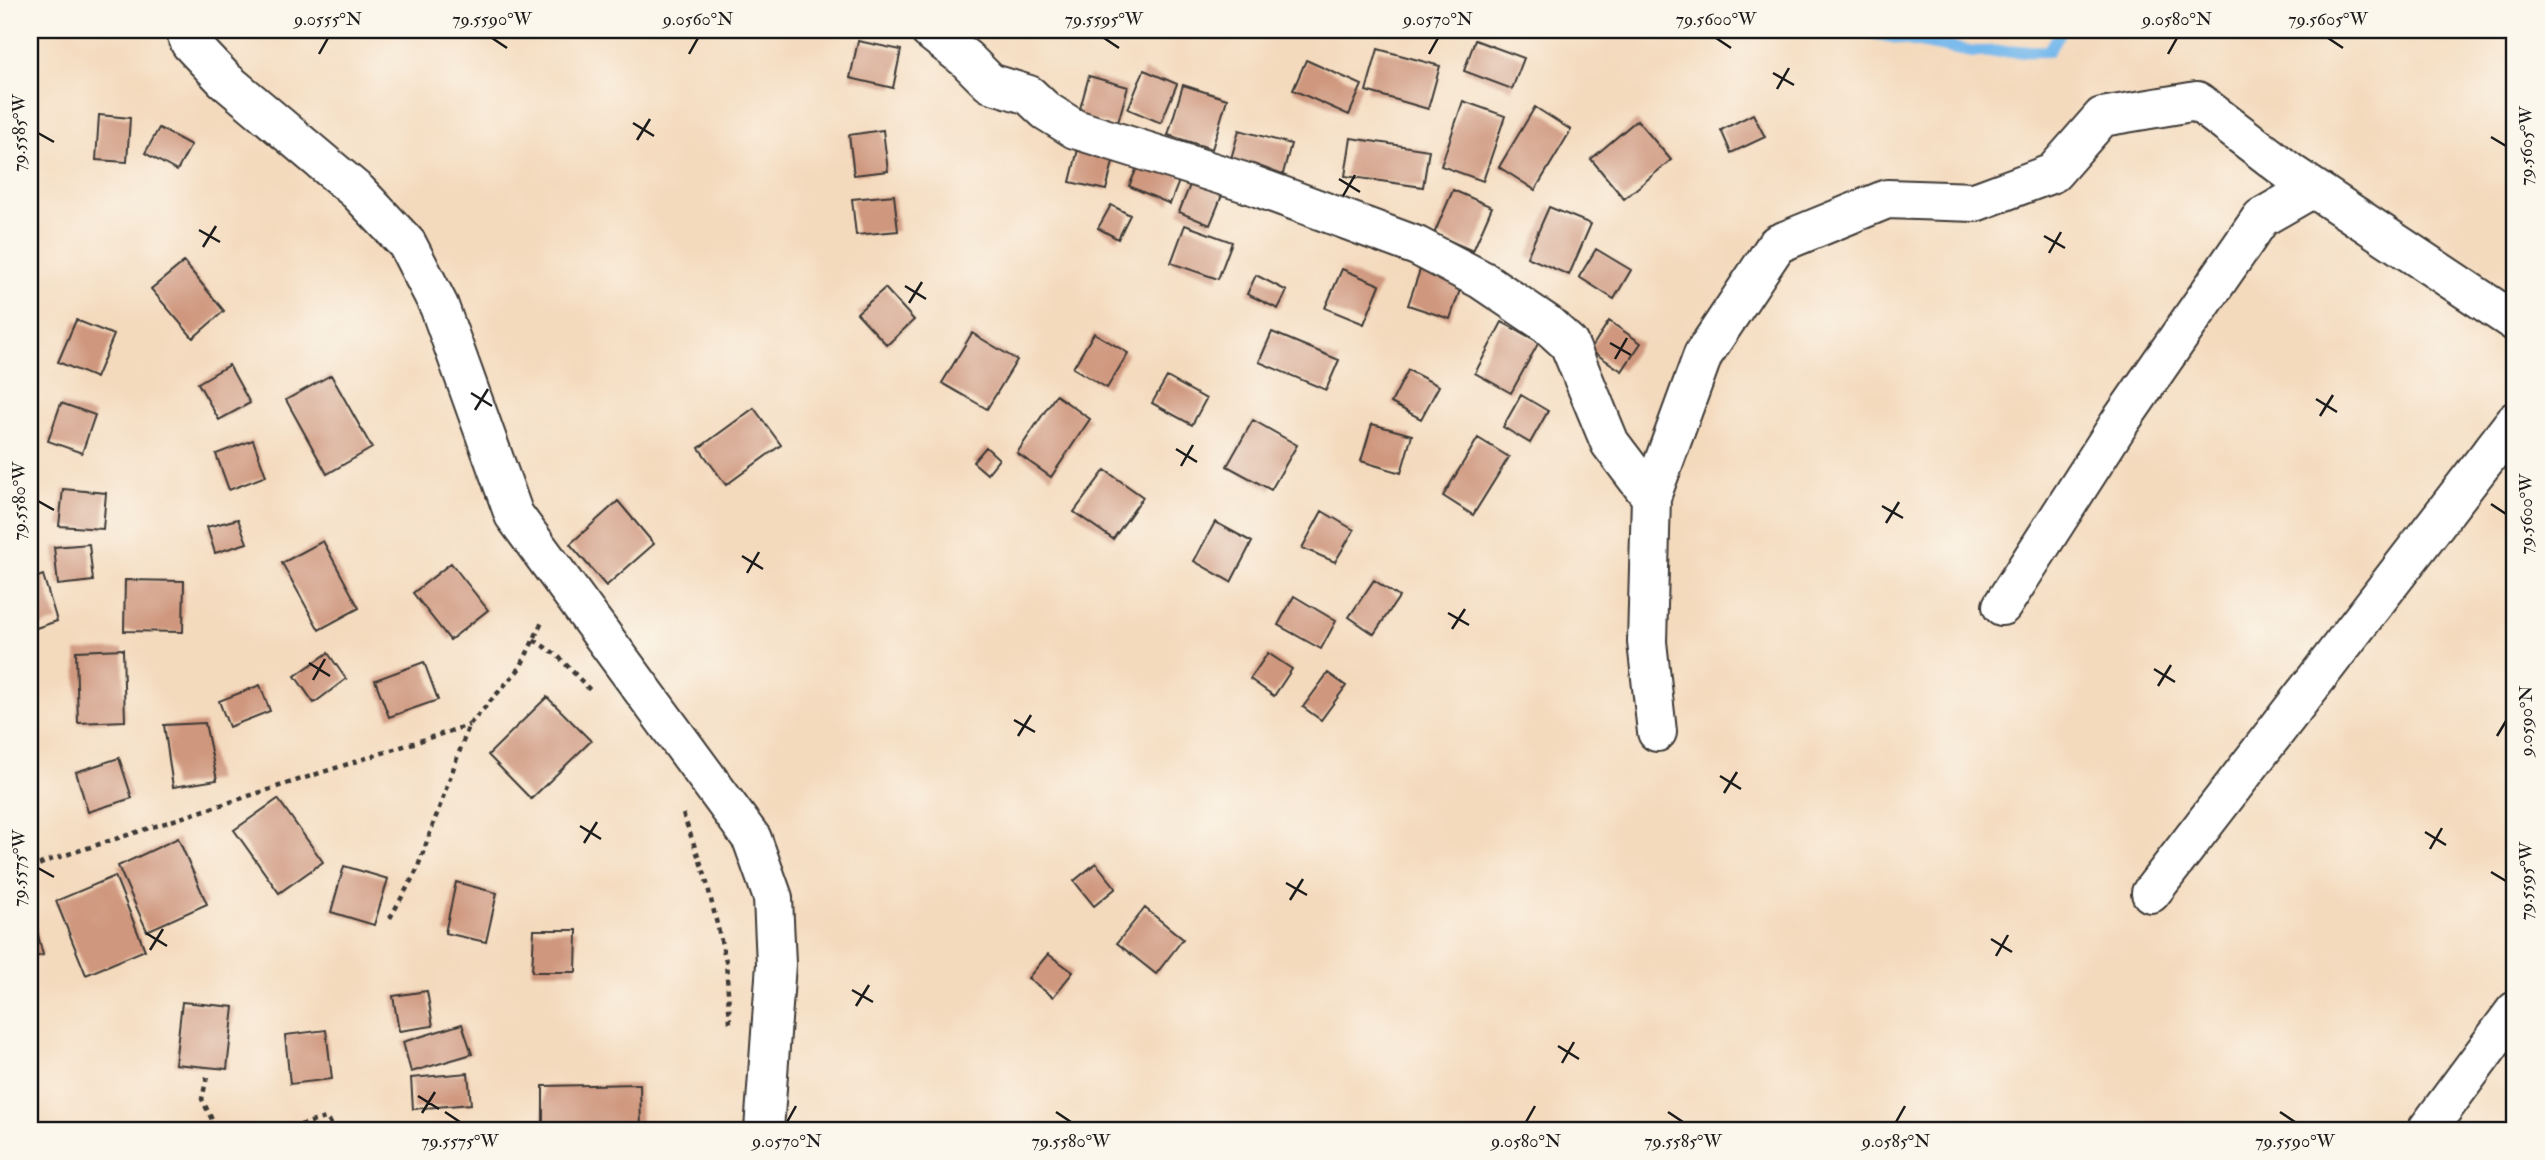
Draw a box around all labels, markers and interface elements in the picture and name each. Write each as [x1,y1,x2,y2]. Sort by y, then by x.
text: 9.0555°N [292,8,362,31]
text: 79.5590°W [452,8,532,31]
text: 9.0560°N [661,8,733,31]
text: 79.5595°W [1065,8,1144,31]
text: 9.0570°N [1401,8,1473,31]
text: 79.5600°W [1676,8,1757,31]
text: 9.0580°N [2140,8,2212,31]
text: 79.5605°W [2288,8,2368,31]
text: 79.5585°W [8,94,31,172]
text: 79.5605°W [2515,106,2538,186]
text: 79.5580°W [8,461,31,540]
text: 79.5600°W [2515,473,2538,554]
text: 9.0590°N [2515,686,2538,758]
text: 79.5575°W [8,829,31,907]
text: 79.5595°W [2515,841,2538,920]
text: 79.5575°W [421,1130,499,1153]
text: 9.0570°N [750,1130,822,1153]
text: 79.5580°W [1032,1130,1111,1153]
text: 9.0580°N [1489,1130,1561,1153]
text: 79.5585°W [1644,1130,1722,1153]
text: 9.0585°N [1860,1130,1930,1153]
text: 79.5590°W [2255,1130,2335,1153]

